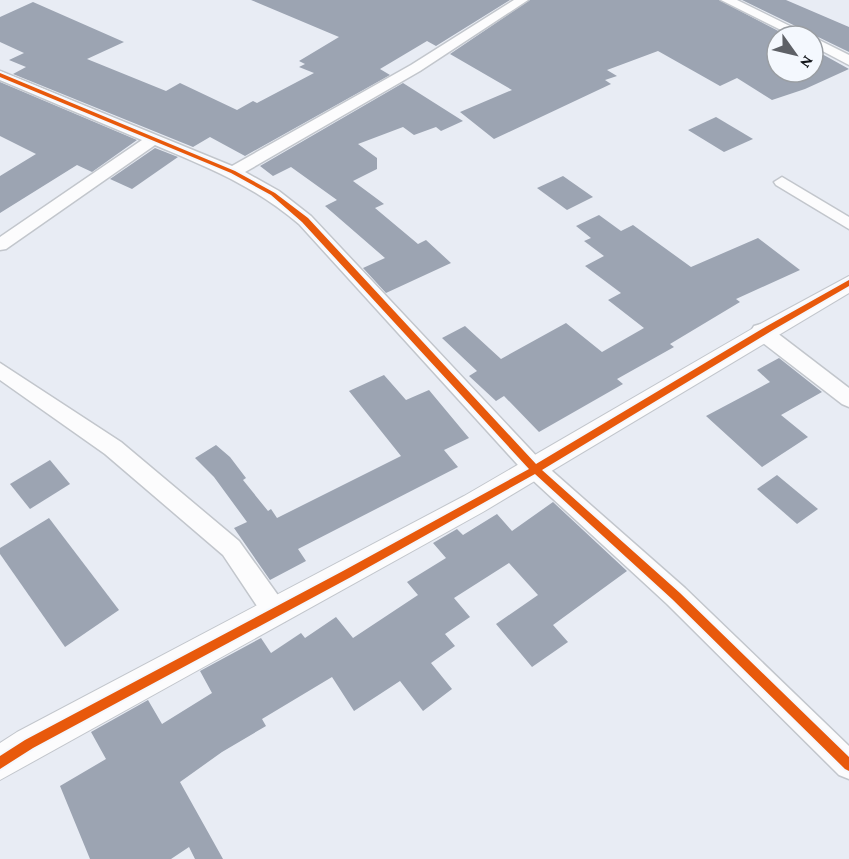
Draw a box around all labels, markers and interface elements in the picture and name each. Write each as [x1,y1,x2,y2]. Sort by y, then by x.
north arrow [765,24,825,84]
text: N [797,53,817,71]

